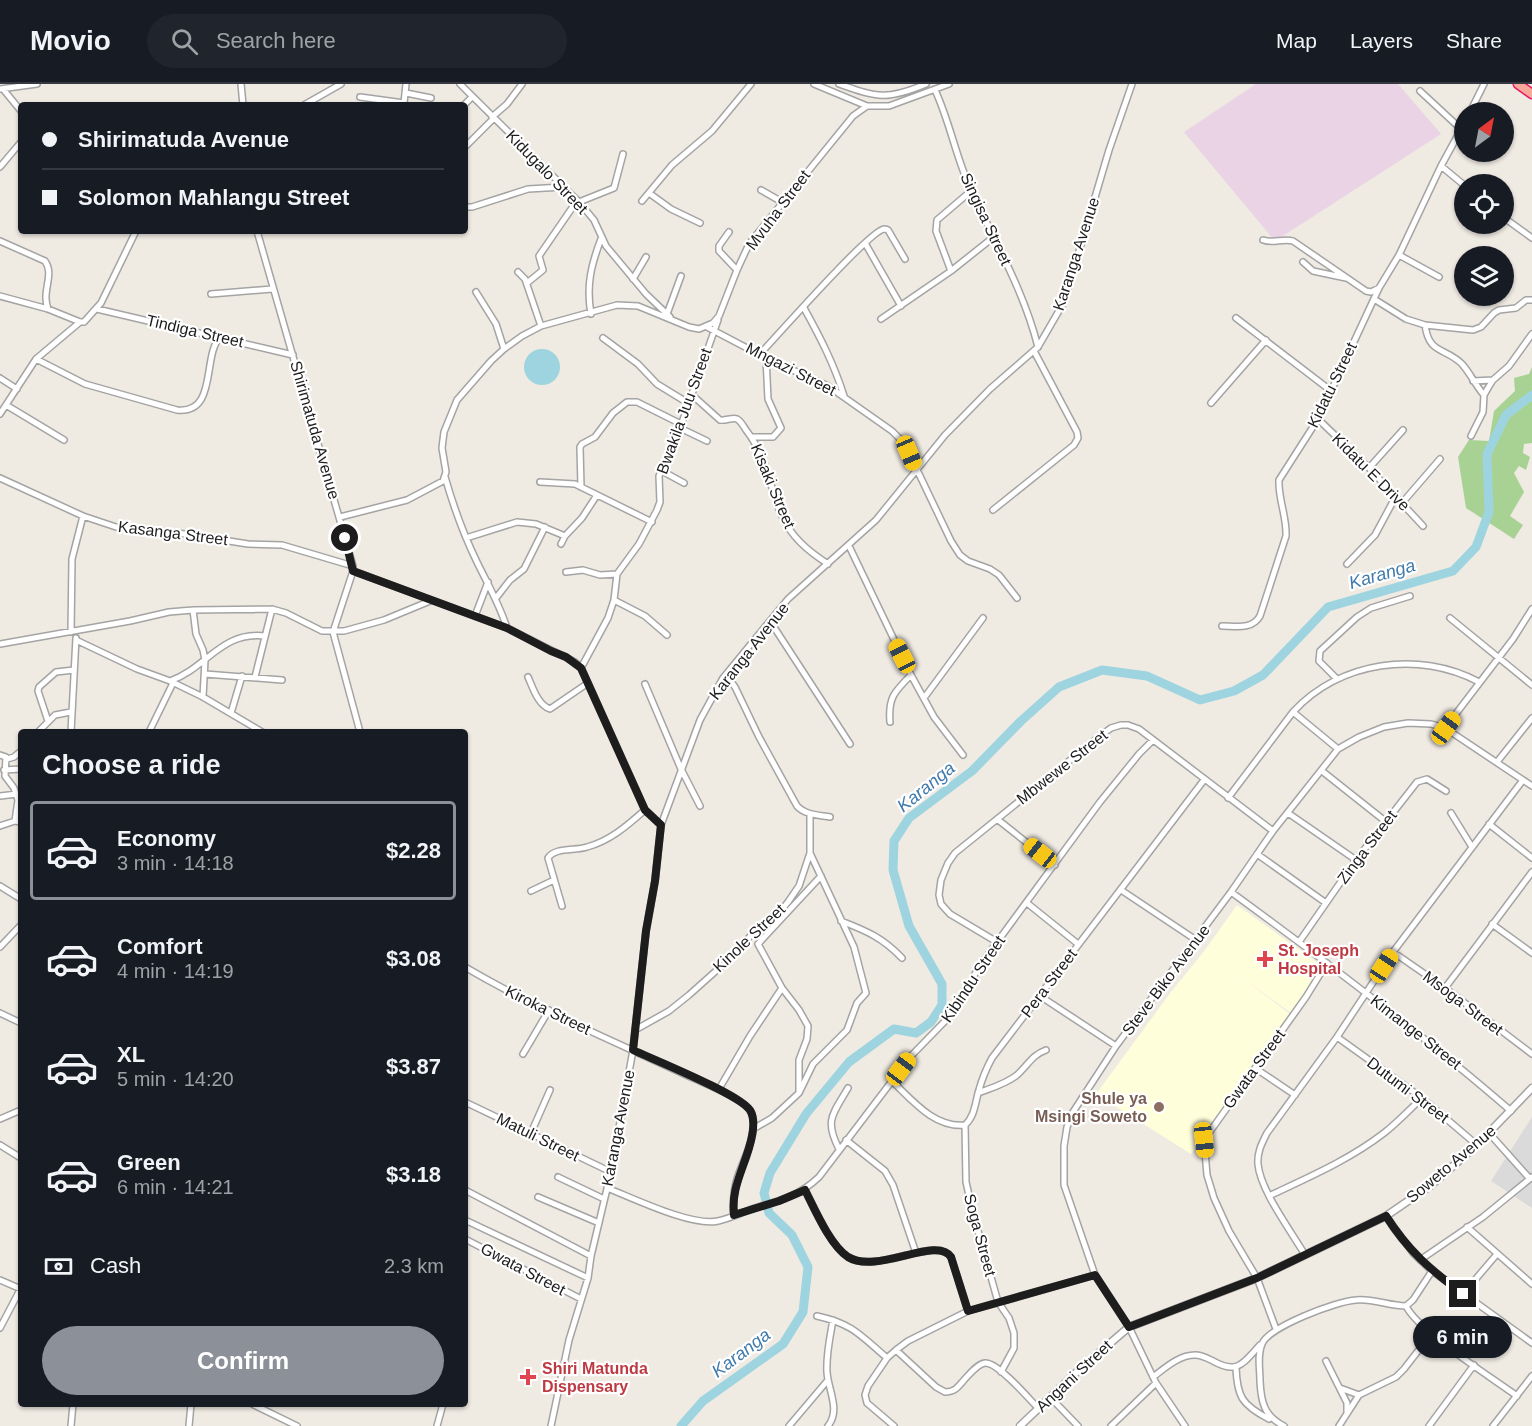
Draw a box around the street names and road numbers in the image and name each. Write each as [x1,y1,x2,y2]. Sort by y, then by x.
street label: Kidugalo Street [503,127,591,218]
street label: Mvuha Street [743,166,814,253]
street label: Singisa Street [957,170,1015,268]
street label: Karanga Avenue [1050,195,1102,313]
street label: Tindiga Street [145,312,246,351]
street label: Mngazi Street [743,339,839,399]
street label: Kidatu Street [1304,339,1360,430]
street label: Bwakila Juu Street [653,345,715,476]
street label: Shirimatuda Avenue [287,359,343,501]
street label: Kidatu E Drive [1329,430,1413,514]
street label: Kisaki Street [748,441,799,531]
street label: Kasanga Street [117,518,229,548]
street label: Karanga Avenue [706,599,792,703]
street label: Mbwewe Street [1013,726,1111,808]
street label: Zinga Street [1334,807,1400,887]
street label: Kinole Street [710,900,789,975]
street label: Steve Biko Avenue [1119,921,1213,1039]
street label: Kibindu Street [938,932,1008,1025]
street label: Pera Street [1018,945,1080,1020]
street label: Msoga Street [1420,968,1507,1039]
street label: Kiroka Street [503,982,594,1038]
street label: Kimange Street [1367,991,1465,1073]
street label: Gwata Street [1220,1026,1289,1112]
street label: Dutumi Street [1364,1054,1453,1127]
street label: Karanga Avenue [598,1068,638,1188]
street label: Matuli Street [494,1110,583,1165]
street label: Soweto Avenue [1403,1122,1499,1206]
street label: Soga Street [961,1192,999,1279]
street label: Gwata Street [478,1240,569,1299]
street label: Angani Street [1033,1336,1116,1415]

